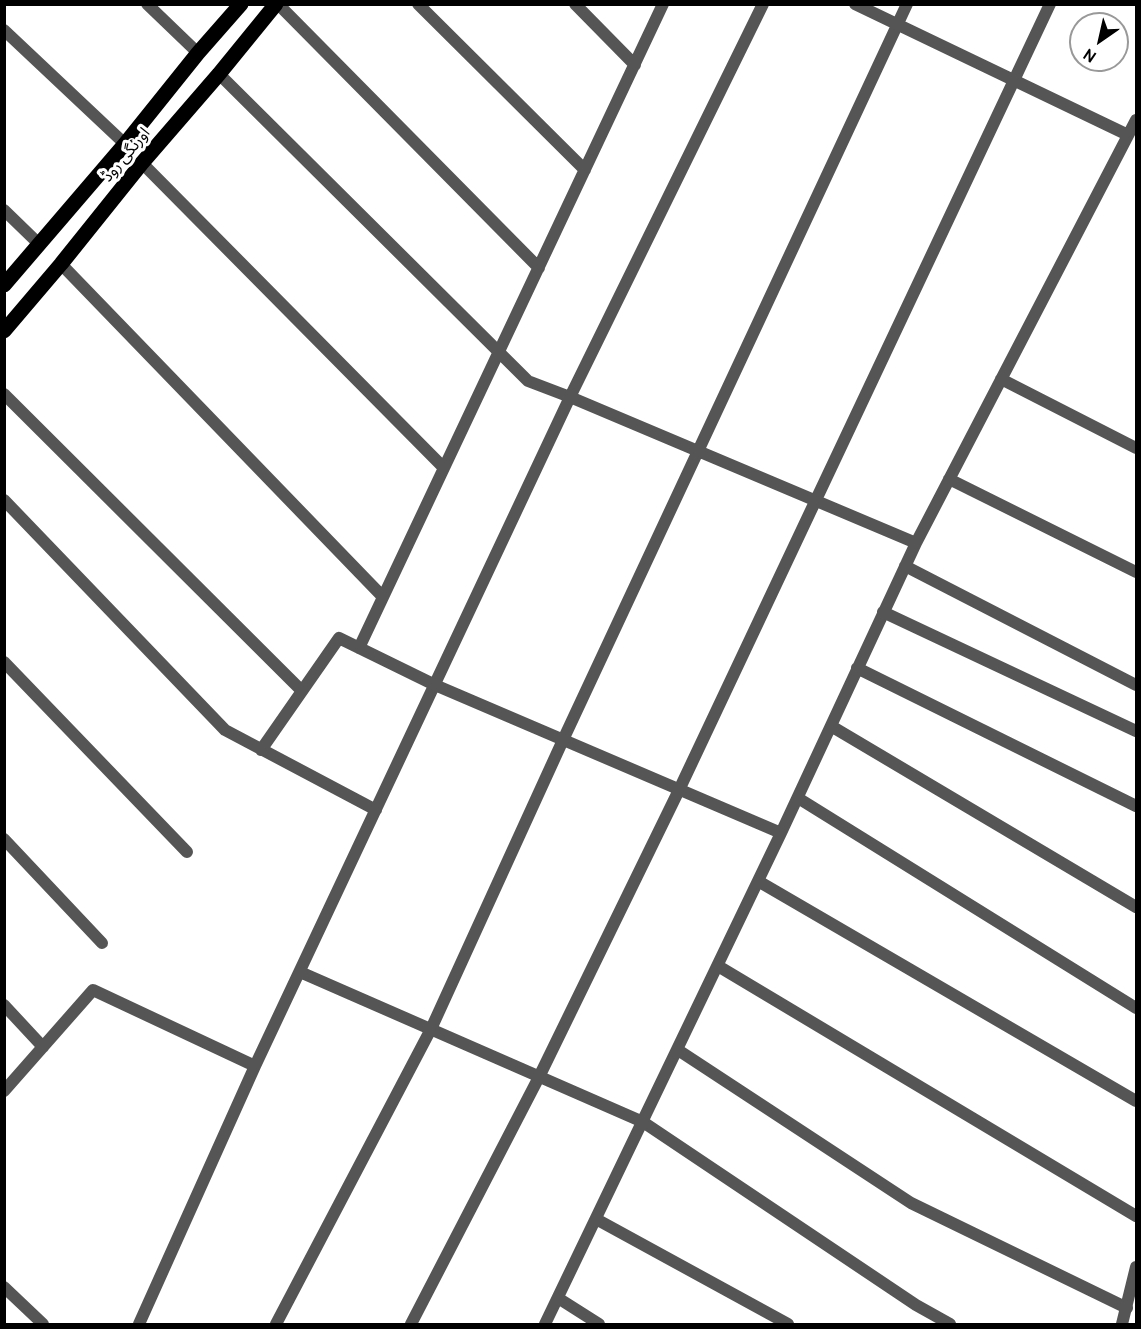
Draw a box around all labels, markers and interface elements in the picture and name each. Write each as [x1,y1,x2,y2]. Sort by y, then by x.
north arrow [1069,12,1129,72]
text: N [1080,45,1100,67]
street label: اورنگی روڈ [98,124,154,186]

